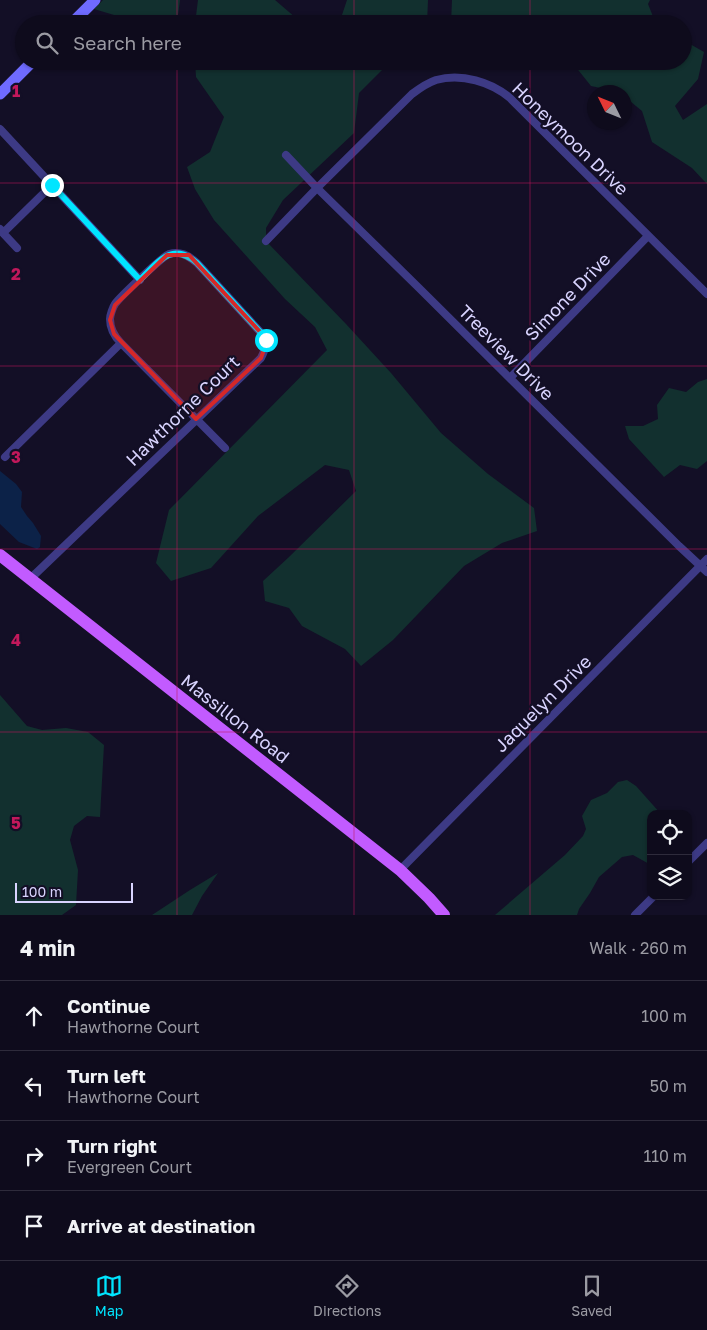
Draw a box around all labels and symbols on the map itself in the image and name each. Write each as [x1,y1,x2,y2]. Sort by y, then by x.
street label: Honeymoon Drive [508,77,634,199]
text: 1 [12,81,20,101]
north arrow [587,85,632,130]
route end [41,174,64,197]
street label: Simone Drive [520,248,615,345]
text: 2 [11,264,21,284]
street label: Treeview Drive [454,300,559,405]
route start [255,329,278,352]
street label: Hawthorne Court [121,351,244,470]
text: 3 [11,447,21,467]
text: 4 [11,630,21,650]
street label: Jaquelyn Drive [489,650,595,756]
street label: Massillon Road [177,669,294,767]
text: 5 [11,813,21,833]
scale bar [15,880,132,903]

